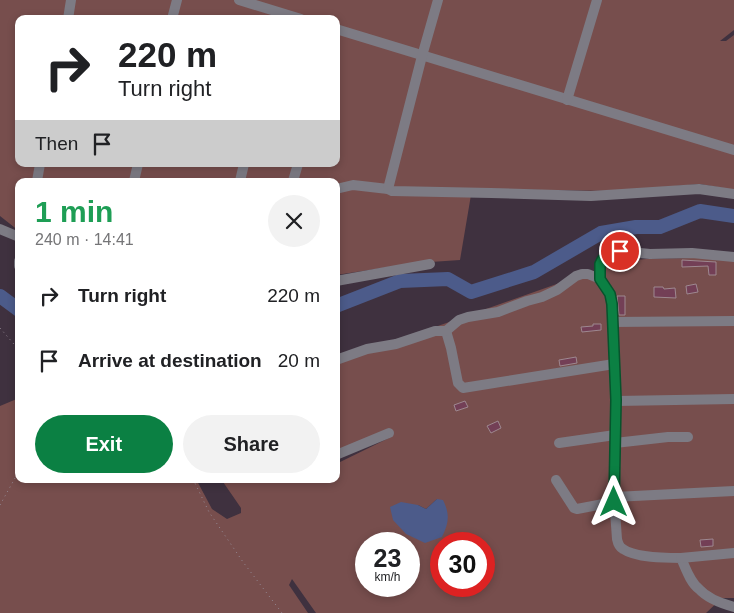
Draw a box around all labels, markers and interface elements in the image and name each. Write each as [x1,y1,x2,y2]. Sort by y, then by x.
icon: right [35,35,100,100]
text: 220 m [118,35,217,74]
text: Turn right [118,76,211,101]
icon: arrive [88,130,116,158]
text: Then [35,133,78,154]
text: 1 min [35,195,113,228]
button: close [268,195,320,247]
pin [599,230,641,272]
text: 240 m · 14:41 [35,231,134,248]
icon: arrive [606,237,634,265]
icon: right [35,282,63,310]
text: Turn right [78,285,166,306]
text: 220 m [267,285,320,306]
icon: arrive [35,347,63,375]
text: Arrive at destination [78,350,262,371]
text: 20 m [278,350,320,371]
button: Exit [35,415,173,473]
button: Share [183,415,320,473]
position arrow [587,475,639,527]
speed limit sign: 30 [430,532,495,597]
text: 23 [374,544,401,572]
text: km/h [374,570,401,584]

